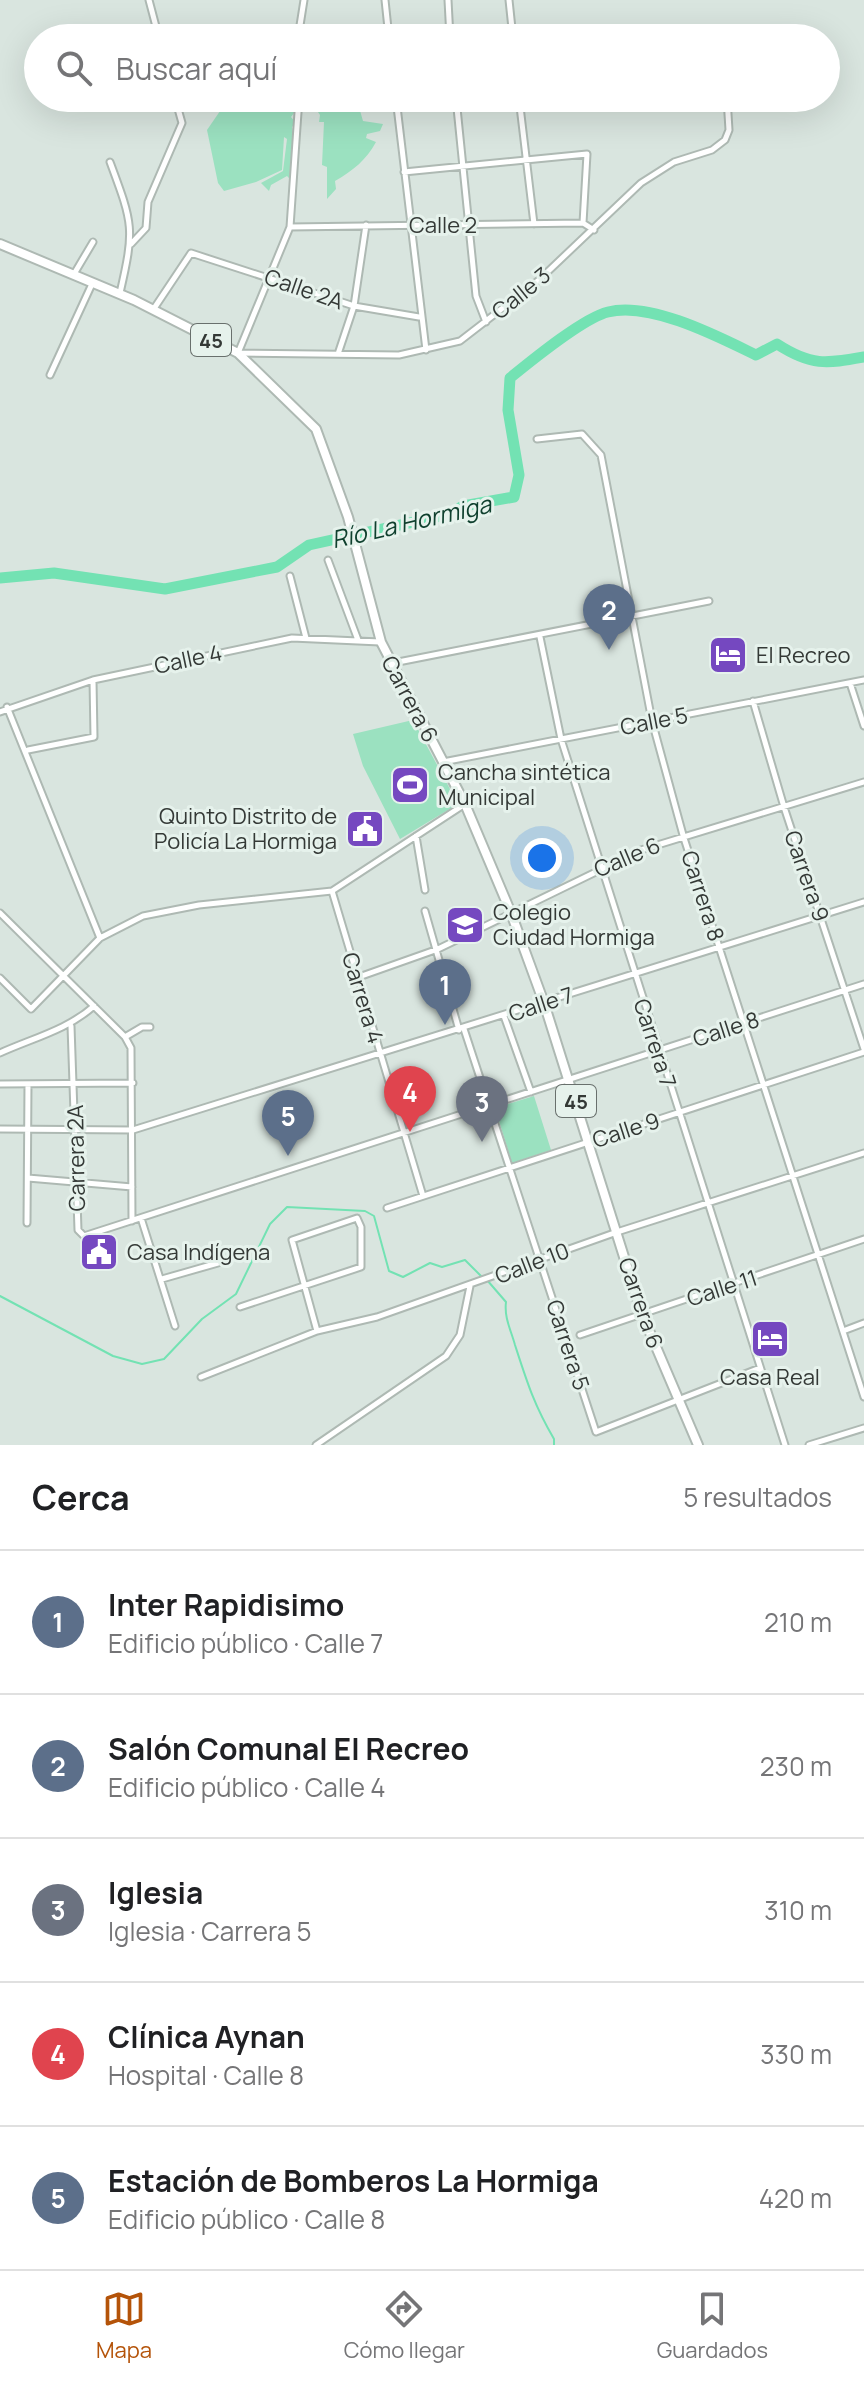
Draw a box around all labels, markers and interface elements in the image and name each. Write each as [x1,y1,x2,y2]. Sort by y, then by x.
search box [24,24,840,112]
icon: search [52,46,96,90]
text: Buscar aquí [116,48,277,89]
street label: Calle 2 [409,210,477,240]
street label: Calle 3 [485,260,557,326]
street label: Calle 2A [261,262,347,316]
road number: 45 [191,324,231,356]
water label: Río La Hormiga [328,486,496,555]
pin: 2 [583,584,635,650]
hotel icon: El Recreo [707,634,749,676]
street label: Calle 4 [151,637,225,681]
place label: El Recreo [756,640,851,670]
street label: Carrera 6 [375,650,445,748]
street label: Calle 5 [618,700,690,742]
place label: Cancha sintética Municipal [438,757,611,812]
sports icon: Cancha sintética Municipal [389,764,431,806]
place label: Quinto Distrito de Policía La Hormiga [154,801,337,856]
public building icon: Quinto Distrito de Policía La Hormiga [344,808,386,850]
street label: Carrera 9 [777,827,837,925]
street label: Calle 6 [589,830,665,884]
your location [522,838,562,878]
street label: Carrera 8 [674,847,732,945]
place label: Colegio Ciudad Hormiga [493,897,655,952]
school or university icon: Colegio Ciudad Hormiga [444,904,486,946]
street label: Carrera 4 [335,949,391,1047]
pin: 1 [419,959,471,1025]
street label: Calle 7 [505,979,577,1029]
street label: Carrera 7 [627,995,683,1091]
street label: Calle 8 [689,1004,763,1054]
pin: 4 [384,1066,436,1132]
pin: 3 [456,1076,508,1142]
road number: 45 [556,1085,596,1117]
pin: 5 [262,1090,314,1156]
street label: Carrera 2A [60,1104,92,1212]
street label: Calle 9 [588,1105,664,1155]
public building icon: Casa Indígena [78,1231,120,1273]
street label: Calle 10 [490,1235,574,1291]
place label: Casa Indígena [127,1237,270,1267]
street label: Carrera 6 [611,1254,671,1352]
street label: Calle 11 [683,1263,761,1313]
street label: Carrera 5 [539,1296,597,1394]
hotel icon: Casa Real [749,1318,791,1360]
place label: Casa Real [720,1362,820,1392]
text: Cerca [32,1474,130,1520]
text: 5 resultados [683,1479,832,1515]
text: Inter Rapidisimo [108,1584,344,1625]
text: 1 [52,1604,64,1640]
text: 210 m [764,1604,832,1640]
text: Edificio público · Calle 7 [108,1625,383,1661]
text: Salón Comunal El Recreo [108,1728,469,1769]
text: 2 [50,1748,66,1784]
text: 230 m [760,1748,832,1784]
text: Edificio público · Calle 4 [108,1769,386,1805]
text: Iglesia [108,1872,203,1913]
text: 3 [50,1892,66,1928]
text: 310 m [764,1892,832,1928]
text: Iglesia · Carrera 5 [108,1913,311,1949]
text: Clínica Aynan [108,2016,305,2057]
text: 4 [50,2036,66,2072]
text: 330 m [760,2036,832,2072]
text: Hospital · Calle 8 [108,2057,304,2093]
text: Estación de Bomberos La Hormiga [108,2160,599,2201]
text: 5 [50,2180,66,2216]
text: 420 m [759,2180,832,2216]
text: Edificio público · Calle 8 [108,2201,385,2237]
tab: Mapa [96,2287,152,2365]
tab: Cómo llegar [344,2287,465,2365]
tab: Guardados [657,2287,768,2365]

